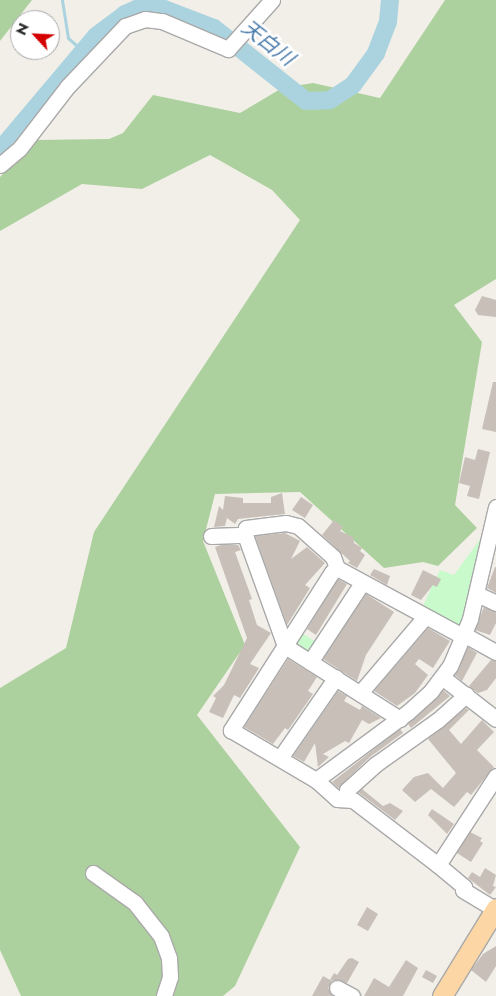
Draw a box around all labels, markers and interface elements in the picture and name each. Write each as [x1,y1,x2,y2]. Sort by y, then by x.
north arrow [10,10,60,60]
water label: 天白川 [237,15,299,71]
text: N [11,20,34,38]

